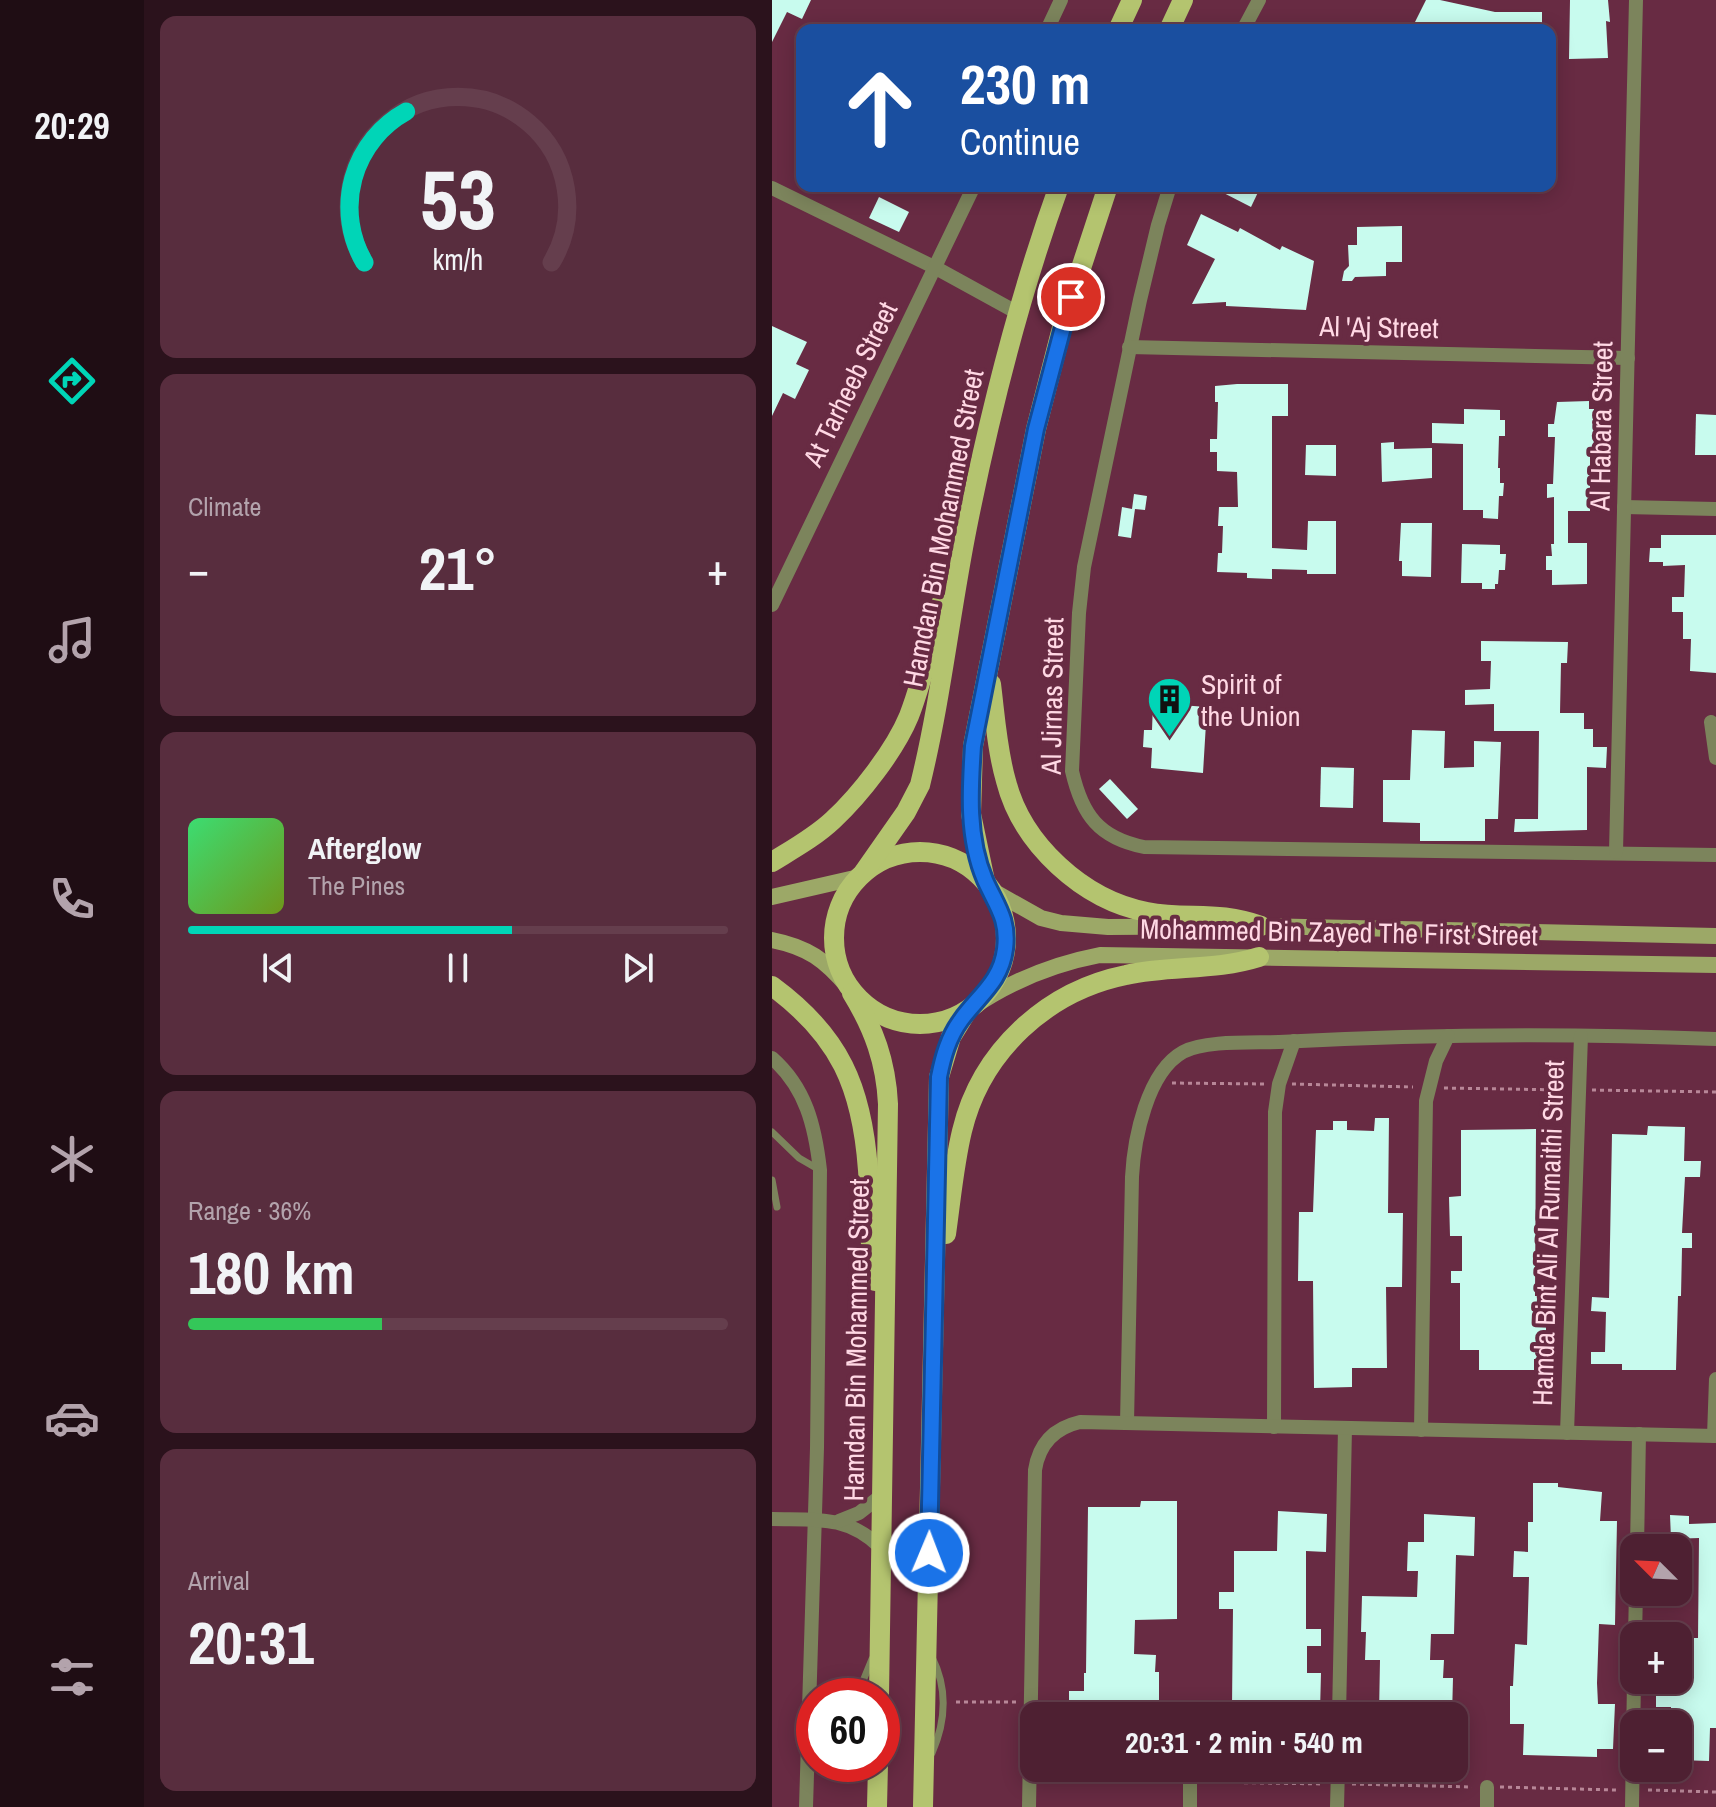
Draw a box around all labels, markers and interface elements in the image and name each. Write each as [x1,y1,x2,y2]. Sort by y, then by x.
text: 230 m [960,46,1090,121]
icon: ahead [828,56,932,160]
text: 20:29 [34,102,110,150]
text: Continue [960,118,1080,166]
text: 53 [420,143,496,255]
text: km/h [433,240,483,279]
pin [1037,263,1105,331]
icon: arrive [1049,275,1093,319]
street label: At Tarheeb Street [793,295,906,474]
street label: Al 'Aj Street [1318,307,1439,347]
street label: Al Habara Street [1581,341,1621,512]
icon: directions [44,353,100,409]
street label: Hamdan Bin Mohammed Street [894,366,992,690]
text: Climate [188,489,261,524]
text: 21° [419,528,497,609]
text: − [188,539,209,599]
text: + [707,539,728,599]
icon: music [44,612,100,668]
street label: Al Jirnas Street [1032,617,1072,776]
place label: Spirit of the Union [1201,665,1301,735]
building icon: Spirit of the Union [1146,676,1194,739]
text: Afterglow [308,828,421,868]
text: The Pines [308,868,405,903]
icon: phone [44,871,100,927]
street label: Mohammed Bin Zayed The First Street [1140,910,1538,954]
icon: previous [256,946,300,990]
icon: pause [436,946,480,990]
icon: next [616,946,660,990]
street label: Hamda Bint Ali Al Rumaithi Street [1523,1059,1573,1407]
icon: climate [44,1131,100,1187]
street label: Hamdan Bin Mohammed Street [834,1178,878,1502]
text: Range · 36% [188,1193,311,1228]
text: 180 km [188,1232,355,1313]
icon: car [44,1390,100,1446]
position arrow [887,1511,971,1595]
north arrow [1620,1534,1692,1606]
map controls [1620,1534,1692,1782]
text: Arrival [188,1563,250,1598]
text: 20:31 [188,1602,314,1683]
button: + [1620,1622,1692,1694]
icon: filters [44,1649,100,1705]
speed limit sign: 60 [796,1678,900,1782]
button: − [1620,1710,1692,1782]
text: 20:31 · 2 min · 540 m [1125,1722,1363,1762]

